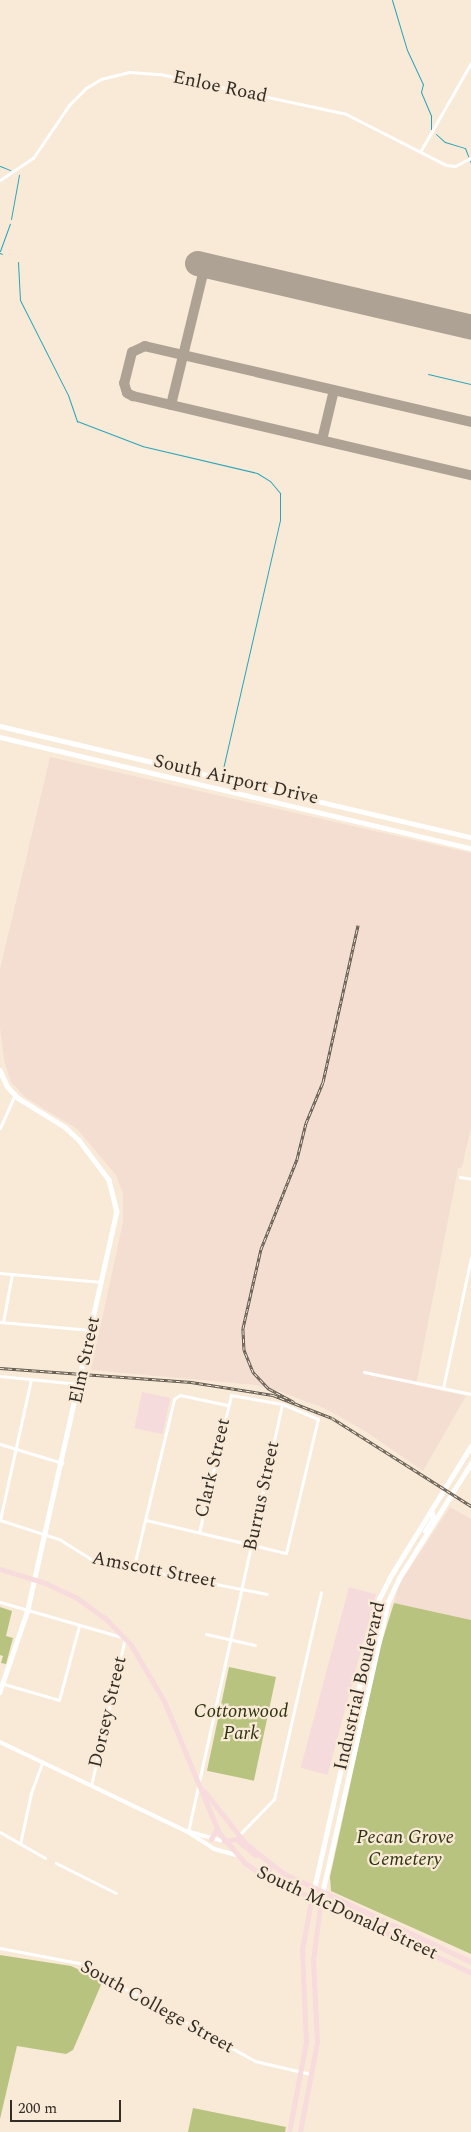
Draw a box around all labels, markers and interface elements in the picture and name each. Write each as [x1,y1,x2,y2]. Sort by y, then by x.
street label: Enloe Road [171,66,269,108]
street label: South Airport Drive [151,750,321,810]
street label: Elm Street [65,1314,105,1406]
street label: Clark Street [190,1416,236,1520]
street label: Burrus Street [239,1439,285,1553]
street label: Amscott Street [90,1547,218,1593]
street label: Industrial Boulevard [329,1599,391,1773]
street label: Dorsey Street [84,1654,132,1770]
park label: Cottonwood Park [194,1701,288,1745]
park label: Pecan Grove Cemetery [356,1827,454,1871]
street label: South McDonald Street [253,1861,441,1965]
street label: South College Street [76,1955,238,2059]
scale bar [12,2090,124,2122]
text: 200 m [18,2097,57,2120]

